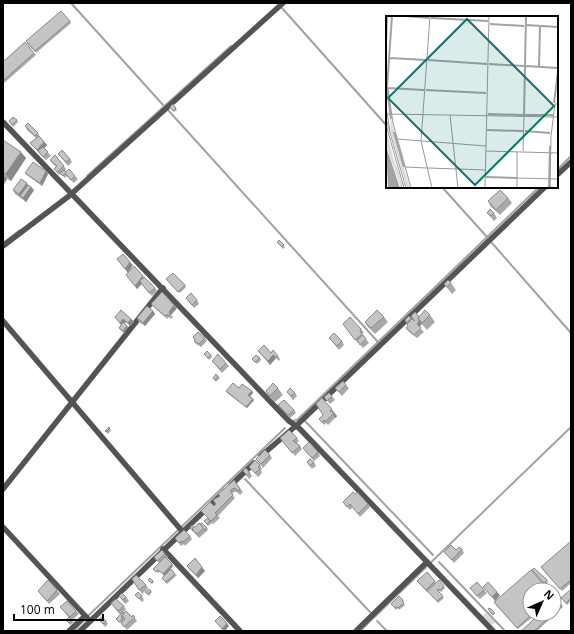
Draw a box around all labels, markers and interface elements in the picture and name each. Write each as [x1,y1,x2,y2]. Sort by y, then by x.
inset map [386,16,558,188]
north arrow [522,582,562,622]
text: N [541,586,558,603]
scale bar [14,596,103,622]
text: 100 m [20,601,55,618]

